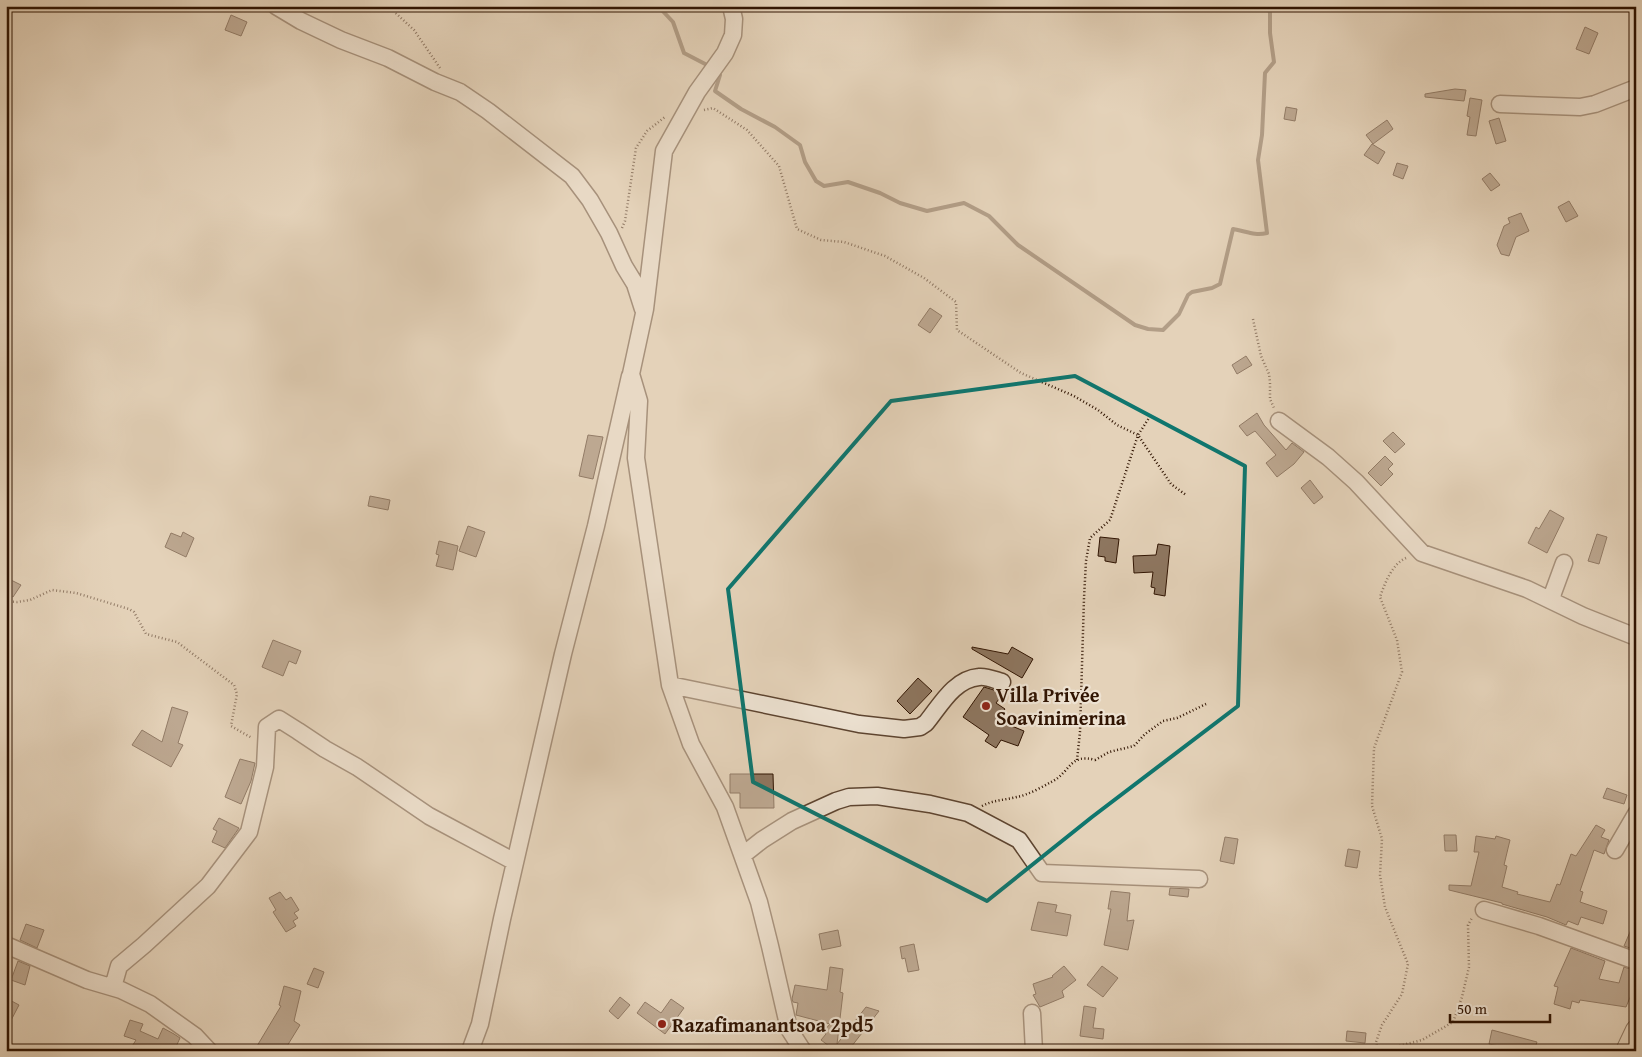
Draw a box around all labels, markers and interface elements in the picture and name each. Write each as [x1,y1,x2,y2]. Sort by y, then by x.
place label: Villa Privée Soavinimerina [996,680,1127,732]
marker: Villa Privée Soavinimerina [980,700,992,712]
scale bar [1450,992,1550,1024]
text: 50 m [1457,998,1488,1019]
place label: Razafimanantsoa 2pd5 [672,1010,874,1039]
marker: Razafimanantsoa 2pd5 [656,1018,668,1030]

